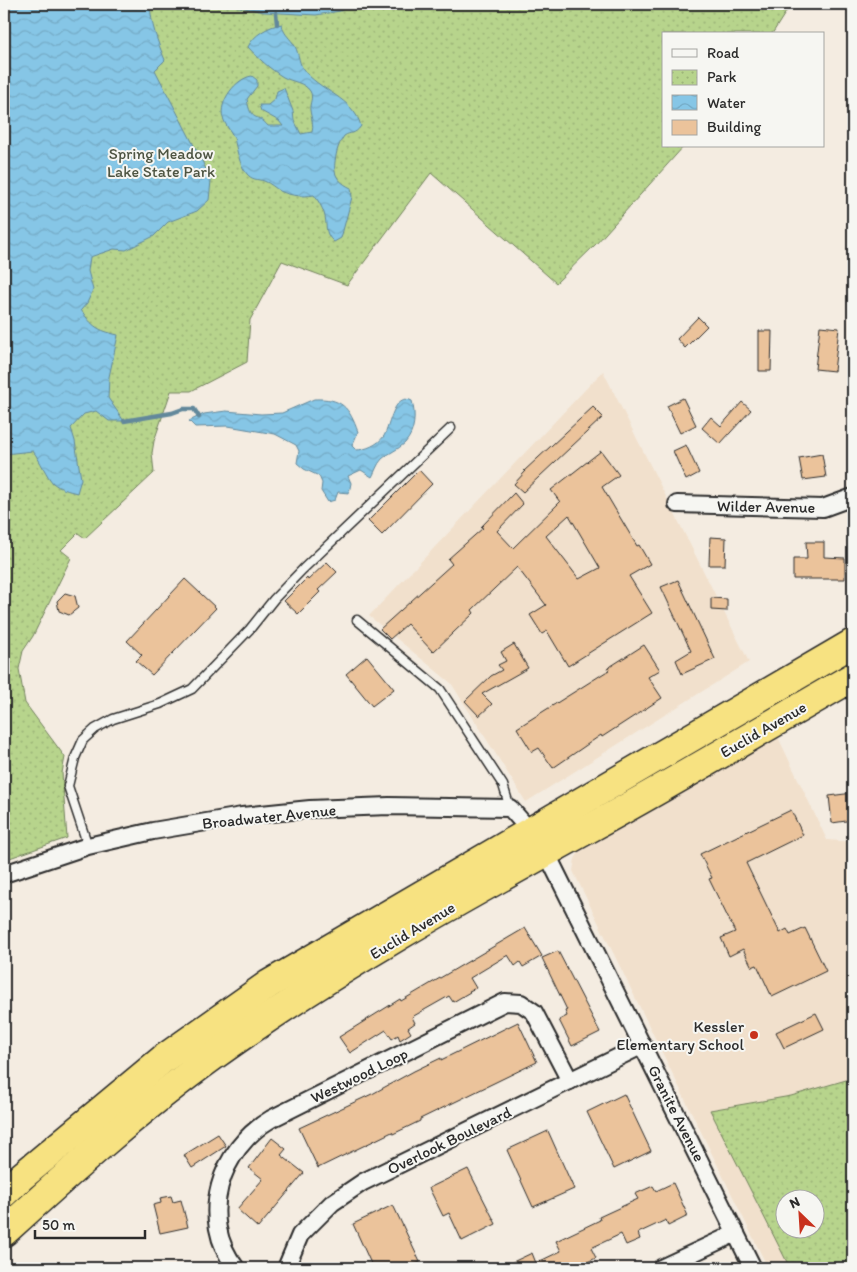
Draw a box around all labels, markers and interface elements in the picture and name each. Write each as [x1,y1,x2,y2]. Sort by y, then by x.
legend [662,32,824,148]
text: Road [707,44,740,62]
text: Park [707,68,737,86]
text: Water [707,94,746,112]
text: Building [707,118,761,136]
park label: Spring Meadow Lake State Park [107,144,215,181]
street label: Wilder Avenue [717,496,815,517]
street label: Euclid Avenue [717,697,810,762]
street label: Broadwater Avenue [201,800,337,833]
street label: Euclid Avenue [366,898,458,963]
place label: Kessler Elementary School [616,1017,745,1054]
marker: Kessler Elementary School [748,1029,760,1041]
street label: Westwood Loop [308,1044,411,1107]
street label: Granite Avenue [644,1062,709,1165]
street label: Overlook Boulevard [384,1102,515,1179]
north arrow [774,1190,824,1240]
text: N [787,1193,803,1212]
scale bar [35,1207,145,1239]
text: 50 m [42,1216,75,1234]

